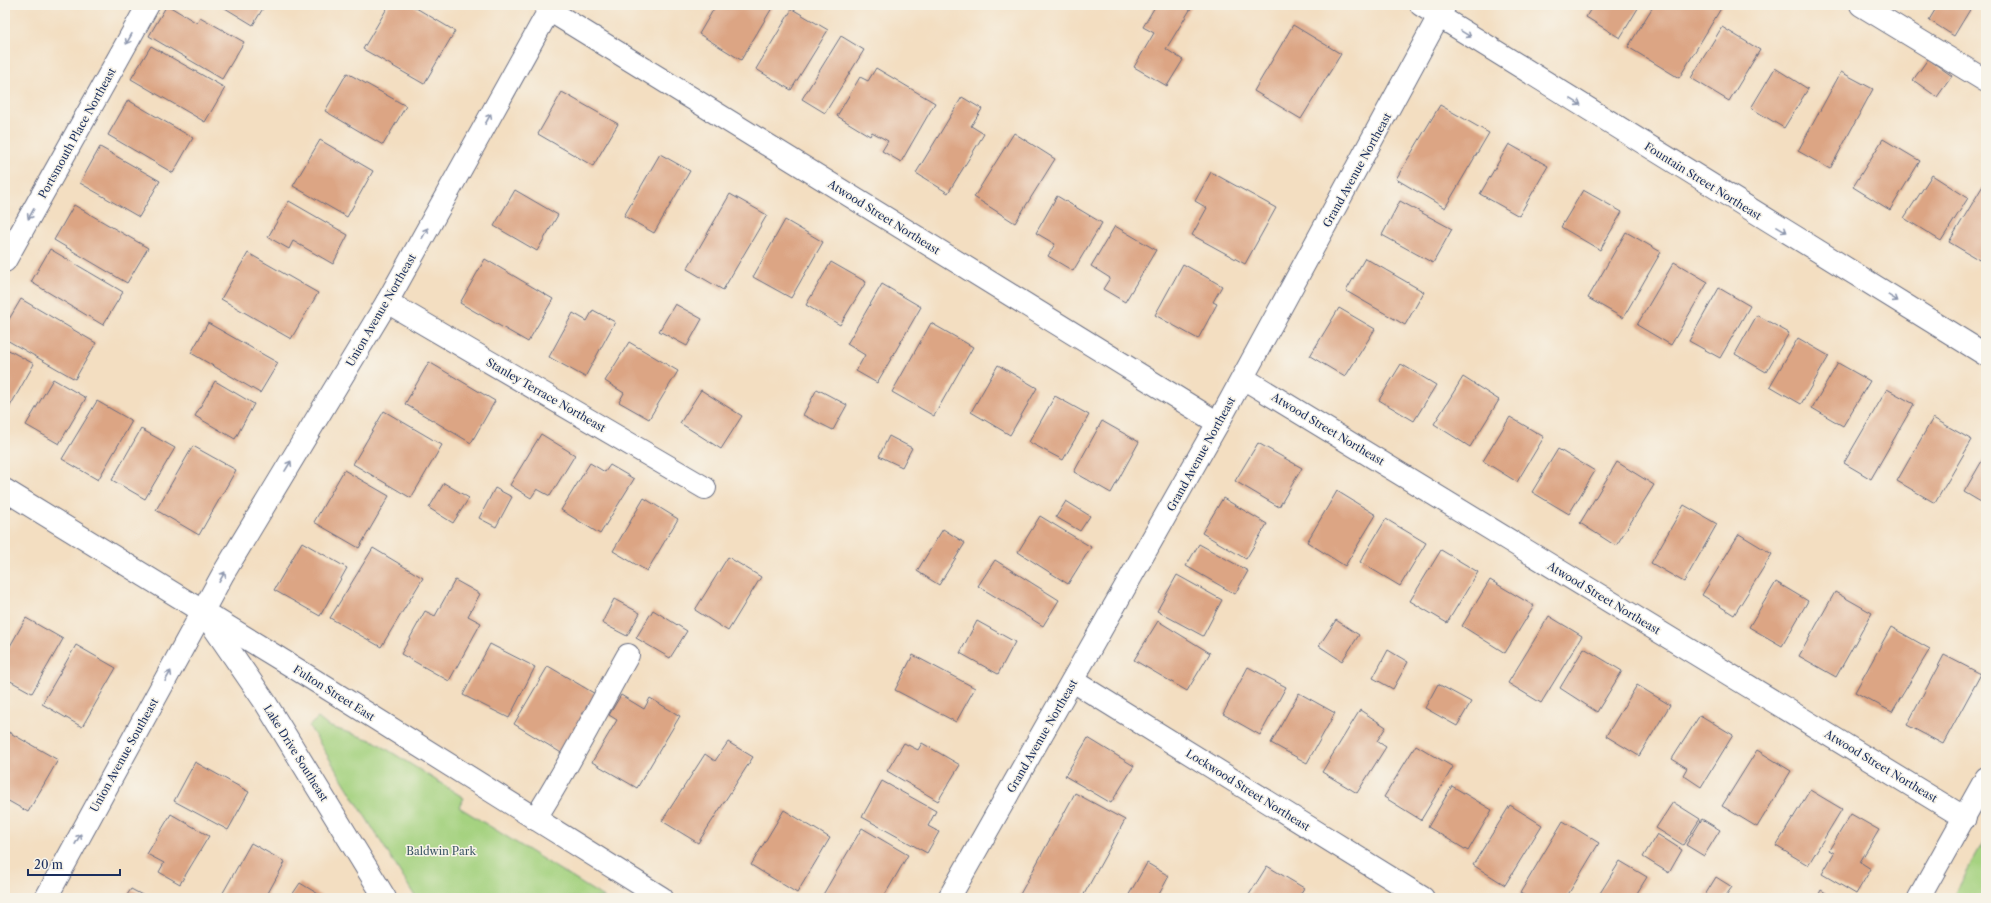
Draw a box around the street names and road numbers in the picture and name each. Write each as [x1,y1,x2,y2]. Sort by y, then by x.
street label: Portsmouth Place Northeast [35,65,119,201]
street label: Grand Avenue Northeast [1320,110,1394,230]
street label: Fountain Street Northeast [1642,139,1764,223]
street label: Atwood Street Northeast [825,176,943,257]
street label: Union Avenue Northeast [343,251,419,369]
street label: Stanley Terrace Northeast [484,355,608,435]
street label: Atwood Street Northeast [1268,389,1387,468]
street label: Grand Avenue Northeast [1164,394,1238,514]
street label: Atwood Street Northeast [1544,558,1663,637]
street label: Fulton Street East [291,662,378,724]
street label: Grand Avenue Northeast [1004,677,1080,795]
street label: Union Avenue Southeast [87,696,161,814]
street label: Lake Drive Southeast [261,702,331,804]
street label: Atwood Street Northeast [1821,726,1940,805]
street label: Lockwood Street Northeast [1183,746,1313,834]

